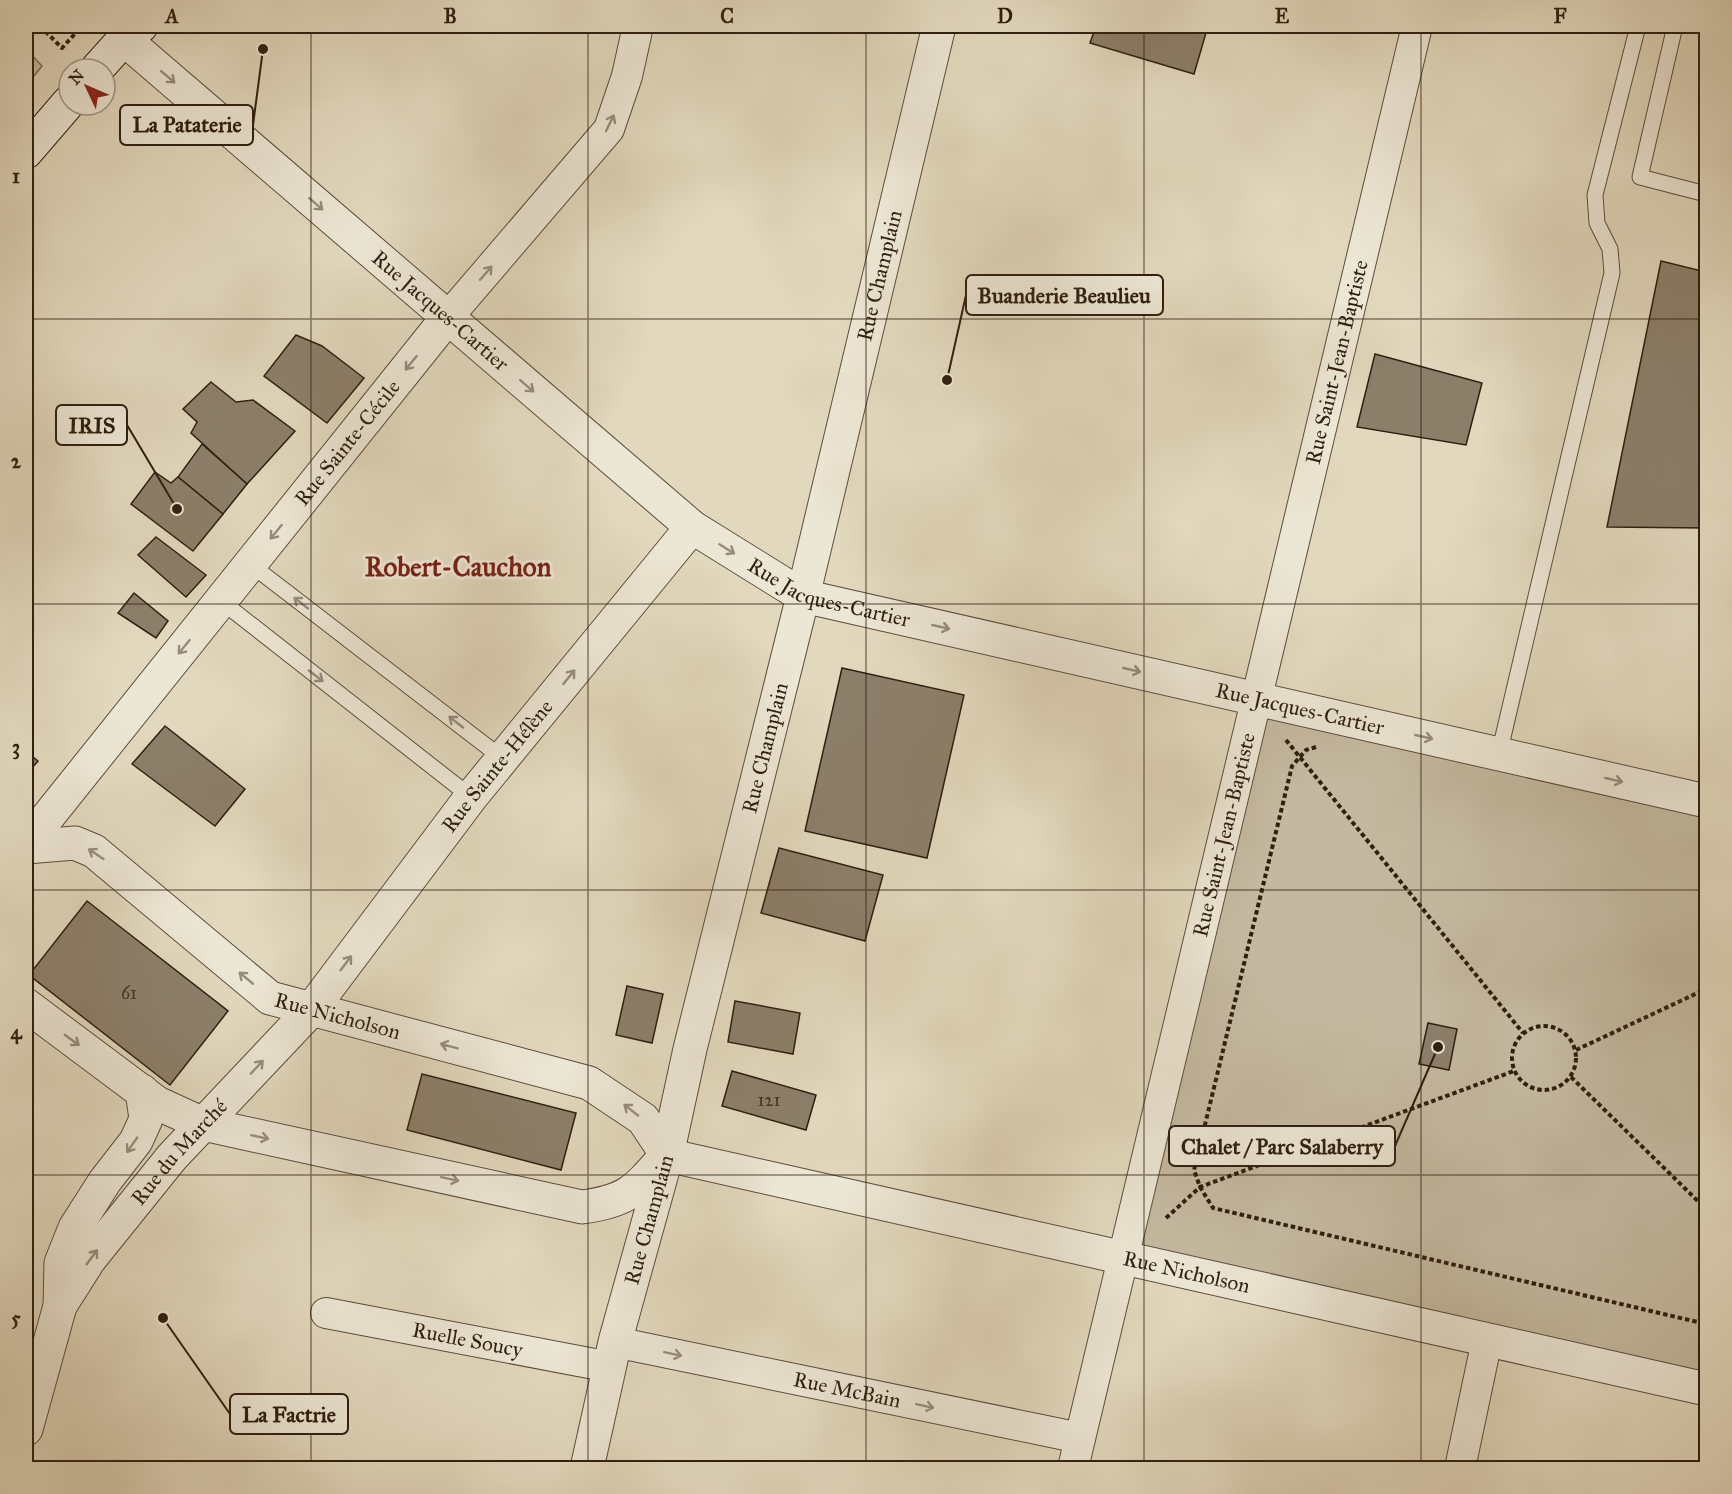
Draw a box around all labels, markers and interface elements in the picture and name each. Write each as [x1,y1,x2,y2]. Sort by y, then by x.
text: A [163,4,179,28]
text: B [443,4,457,28]
text: C [720,4,734,28]
text: D [997,4,1013,28]
text: E [1275,4,1290,28]
text: F [1553,4,1567,28]
north arrow [57,57,117,117]
text: N [65,65,88,88]
one-way arrow [160,70,175,84]
callout: La Pataterie [120,105,253,145]
text: La Pataterie [132,111,242,138]
one-way arrow [605,115,617,133]
text: 1 [12,164,20,188]
one-way arrow [308,197,323,211]
street label: Rue Champlain [851,207,908,344]
street label: Rue Jacques-Cartier [367,245,514,377]
street label: Rue Saint-Jean-Baptiste [1300,257,1374,467]
one-way arrow [479,266,493,281]
callout: Buanderie Beaulieu [966,275,1163,315]
text: Buanderie Beaulieu [977,282,1151,309]
one-way arrow [405,355,418,371]
street label: Rue Sainte-Cécile [289,374,406,511]
one-way arrow [519,379,534,393]
callout: IRIS [56,405,127,445]
text: IRIS [69,412,116,439]
text: 2 [11,449,22,473]
one-way arrow [270,524,283,540]
one-way arrow [718,543,735,555]
district label: Robert-Cauchon [365,550,552,583]
street label: Rue Jacques-Cartier [743,552,913,633]
one-way arrow [294,597,310,610]
one-way arrow [932,622,951,634]
one-way arrow [178,638,191,654]
one-way arrow [1122,665,1141,677]
one-way arrow [308,669,324,682]
one-way arrow [562,670,576,685]
street label: Rue Jacques-Cartier [1213,677,1387,741]
street label: Rue Champlain [736,680,794,816]
street label: Rue Sainte-Hélène [436,694,559,838]
one-way arrow [448,716,464,729]
street label: Rue Saint-Jean-Baptiste [1187,730,1261,940]
one-way arrow [1414,732,1433,743]
text: 3 [12,735,20,760]
one-way arrow [1605,775,1624,787]
one-way arrow [88,848,104,860]
one-way arrow [340,956,353,972]
one-way arrow [239,971,254,985]
house number: 61 [121,982,137,1004]
street label: Rue Nicholson [272,987,403,1045]
text: 4 [10,1020,22,1045]
one-way arrow [64,1033,80,1046]
one-way arrow [440,1040,459,1051]
one-way arrow [250,1059,265,1074]
house number: 121 [757,1089,781,1111]
street label: Rue du Marché [125,1094,233,1210]
one-way arrow [623,1103,639,1116]
callout: Chalet / Parc Salaberry [1169,1126,1395,1166]
one-way arrow [250,1132,269,1143]
text: Chalet / Parc Salaberry [1181,1133,1385,1160]
one-way arrow [126,1137,138,1153]
street label: Rue Champlain [619,1152,679,1288]
one-way arrow [441,1173,460,1185]
street label: Rue Nicholson [1121,1245,1252,1299]
one-way arrow [86,1249,98,1265]
text: 5 [11,1306,21,1330]
street label: Ruelle Soucy [410,1317,526,1363]
one-way arrow [662,1349,682,1360]
street label: Rue McBain [791,1366,903,1414]
callout: La Factrie [230,1394,348,1434]
text: La Factrie [242,1401,336,1428]
one-way arrow [915,1401,935,1412]

